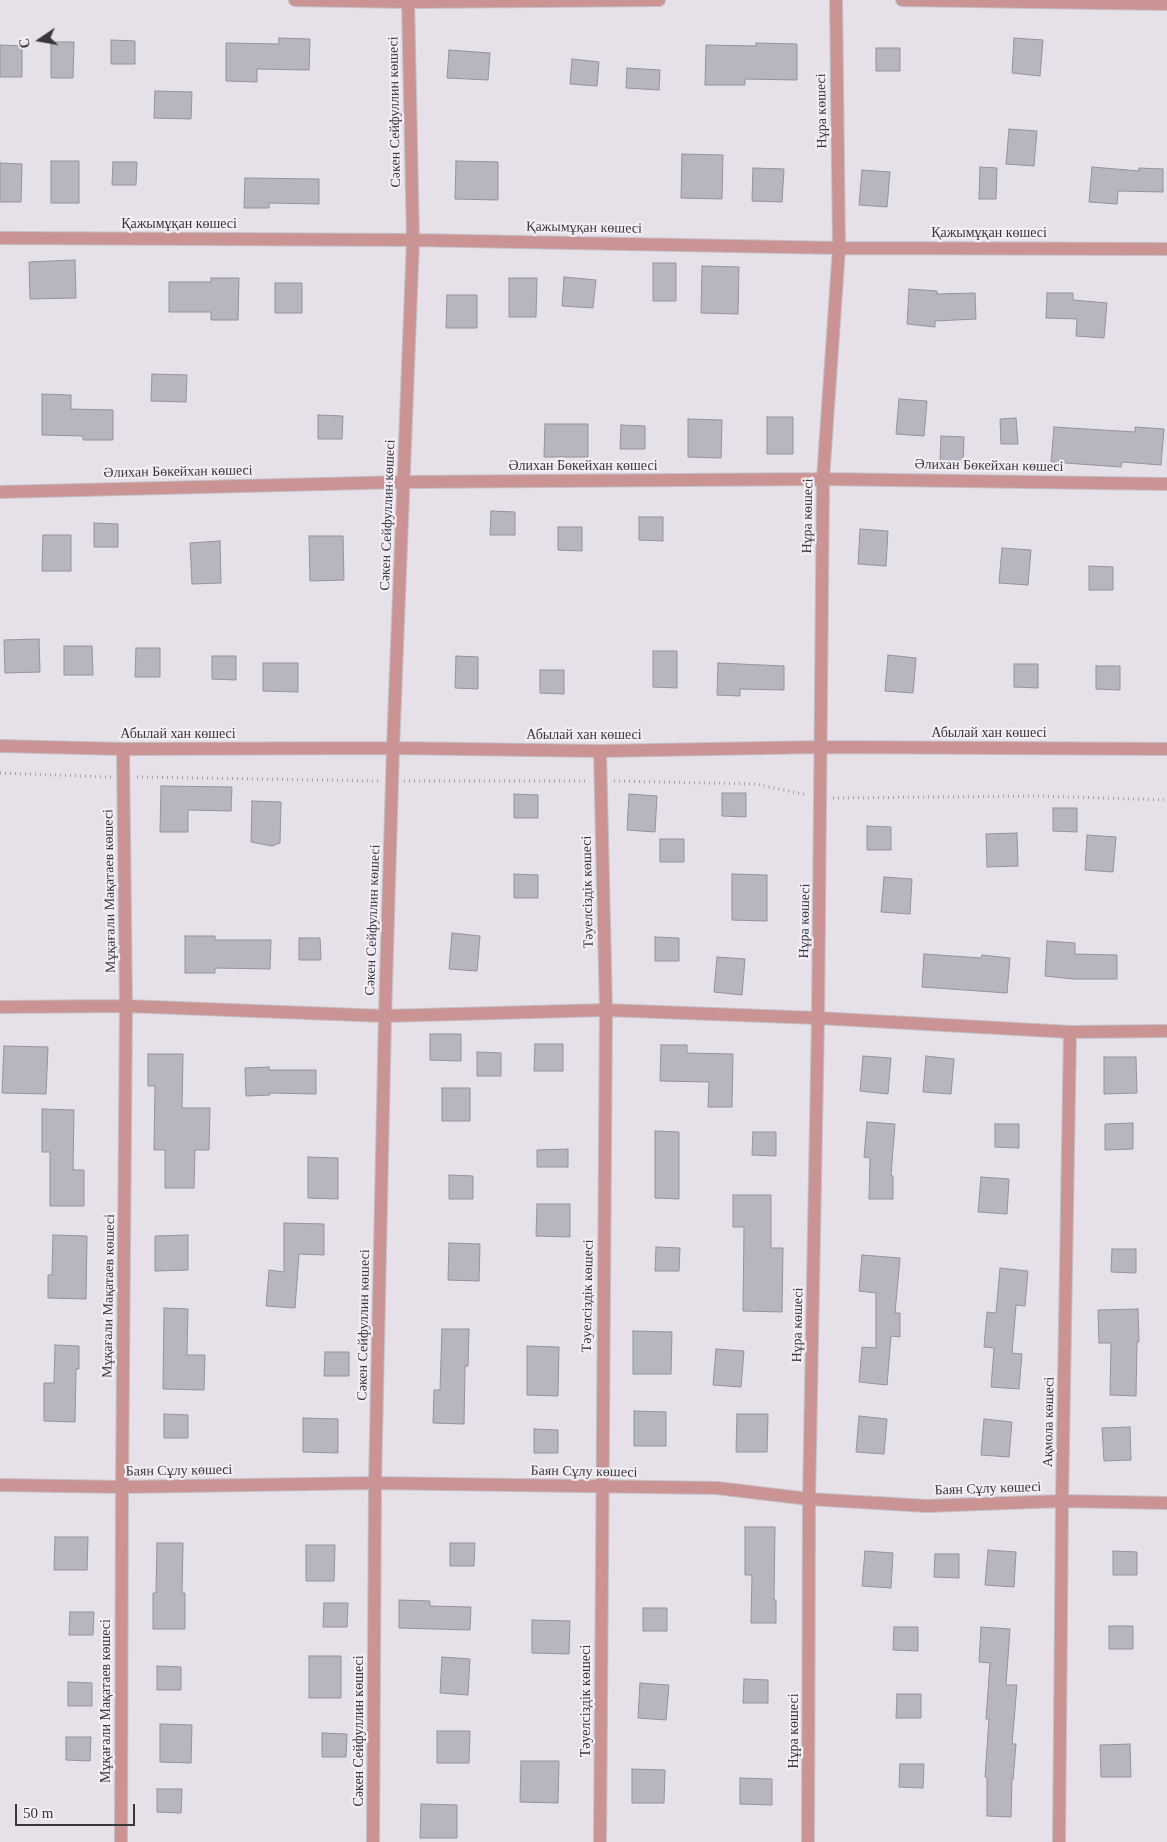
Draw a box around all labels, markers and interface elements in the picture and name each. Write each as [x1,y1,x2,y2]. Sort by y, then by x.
north arrow [15,15,65,65]
street label: Сәкен Сейфуллин көшесі [385,36,405,188]
text: С [16,37,33,50]
street label: Нұра көшесі [813,73,831,149]
street label: Қажымұқан көшесі [121,216,237,232]
street label: Қажымұқан көшесі [526,219,642,237]
street label: Қажымұқан көшесі [931,225,1047,241]
street label: Сәкен Сейфуллин көшесі [377,439,399,591]
street label: Әлихан Бөкейхан көшесі [914,456,1064,476]
street label: Әлихан Бөкейхан көшесі [508,458,658,474]
street label: Әлихан Бөкейхан көшесі [103,462,253,482]
street label: Нұра көшесі [799,478,817,554]
street label: Абылай хан көшесі [931,725,1047,741]
street label: Абылай хан көшесі [120,726,236,742]
street label: Абылай хан көшесі [526,727,642,743]
street label: Мұқағали Мақатаев көшесі [100,809,120,973]
street label: Тәуелсіздік көшесі [579,835,597,949]
street label: Сәкен Сейфуллин көшесі [362,844,384,996]
street label: Нұра көшесі [796,883,814,959]
street label: Мұқағали Мақатаев көшесі [99,1214,119,1378]
street label: Тәуелсіздік көшесі [579,1239,597,1353]
street label: Сәкен Сейфуллин көшесі [354,1249,374,1401]
street label: Нұра көшесі [789,1287,807,1363]
street label: Ақмола көшесі [1040,1377,1058,1467]
street label: Баян Сұлу көшесі [125,1462,233,1480]
street label: Баян Сұлу көшесі [530,1463,638,1481]
street label: Баян Сұлу көшесі [934,1479,1042,1499]
street label: Мұқағали Мақатаев көшесі [98,1619,114,1783]
street label: Тәуелсіздік көшесі [578,1645,594,1757]
street label: Сәкен Сейфуллин көшесі [351,1655,367,1807]
street label: Нұра көшесі [786,1693,802,1769]
scale bar [18,1794,138,1826]
text: 50 m [23,1805,53,1821]

